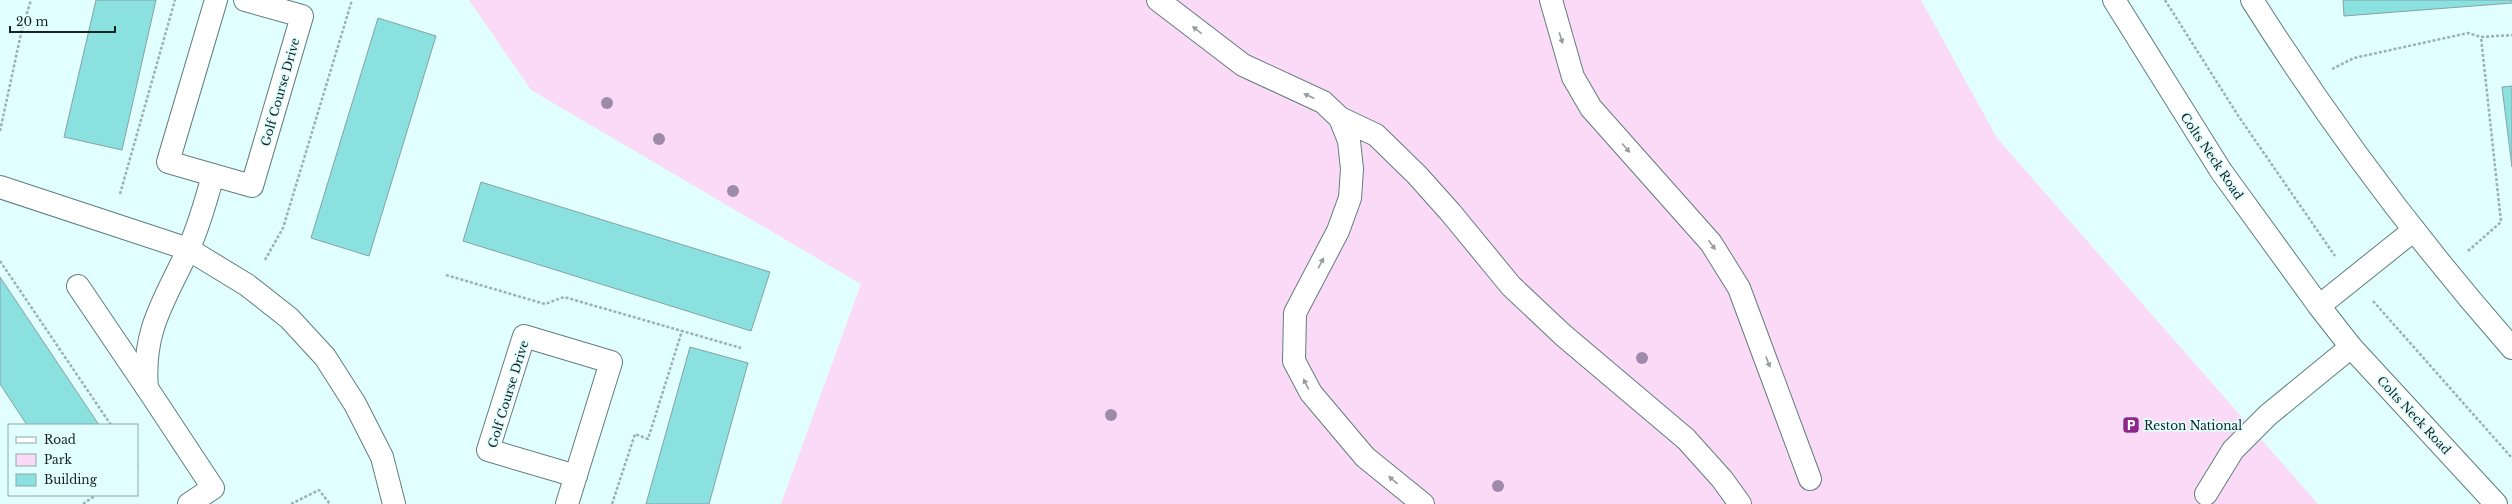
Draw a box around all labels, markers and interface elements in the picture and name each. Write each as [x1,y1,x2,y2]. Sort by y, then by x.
scale bar [10,8,115,34]
text: 20 m [16,14,48,29]
one-way arrow [1192,26,1203,34]
one-way arrow [1558,32,1564,44]
street label: Golf Course Drive [257,36,303,148]
one-way arrow [1303,93,1314,99]
street label: Colts Neck Road [2177,110,2247,202]
one-way arrow [1622,142,1631,153]
one-way arrow [1708,240,1716,251]
one-way arrow [1318,258,1324,269]
street label: Golf Course Drive [484,338,532,450]
one-way arrow [1765,356,1771,368]
street label: Colts Neck Road [2374,373,2454,457]
one-way arrow [1303,378,1309,390]
parking icon: Reston National [2121,415,2141,435]
place label: Reston National [2144,418,2242,433]
legend [8,424,138,496]
text: Road [44,432,76,447]
text: Park [44,452,72,467]
text: Building [44,472,98,487]
one-way arrow [1387,476,1398,485]

